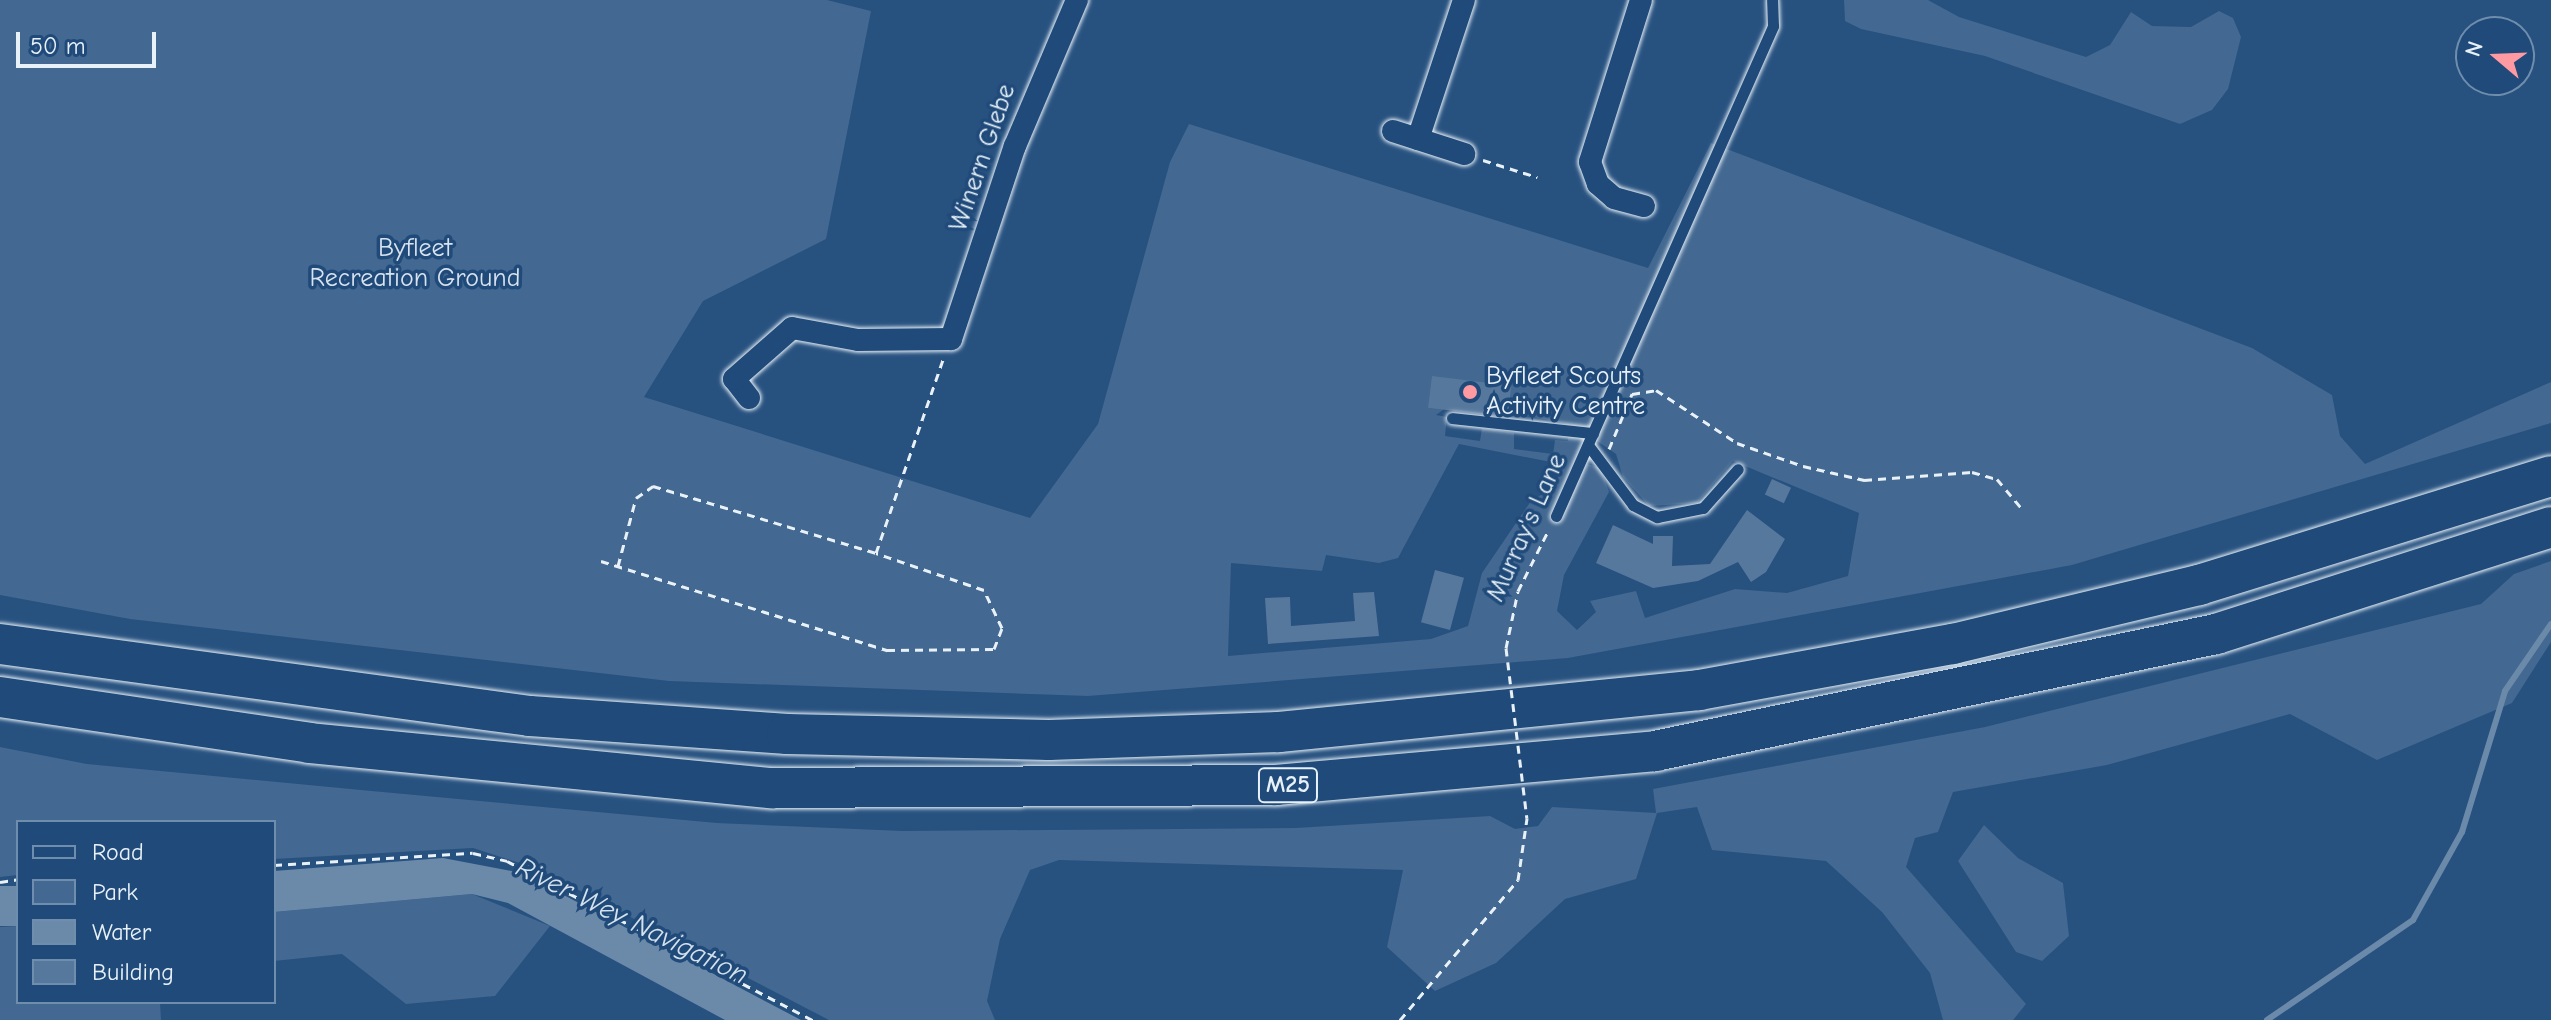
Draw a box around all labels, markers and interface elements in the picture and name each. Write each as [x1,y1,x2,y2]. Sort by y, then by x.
scale bar [20,16,160,66]
north arrow [2455,16,2535,96]
text: 50 m [30,32,86,60]
text: N [2460,38,2489,60]
street label: Winern Glebe [943,80,1023,236]
park label: Byfleet Recreation Ground [310,233,520,294]
place label: Byfleet Scouts Activity Centre [1486,361,1645,422]
marker: Byfleet Scouts Activity Centre [1461,383,1479,401]
street label: Murray's Lane [1481,449,1573,607]
road number: M25 [1256,765,1320,805]
legend [16,820,276,1004]
text: Road [92,838,144,866]
water label: River Wey Navigation [511,850,753,992]
text: Park [92,878,138,906]
text: Water [92,918,151,946]
text: Building [92,958,174,986]

